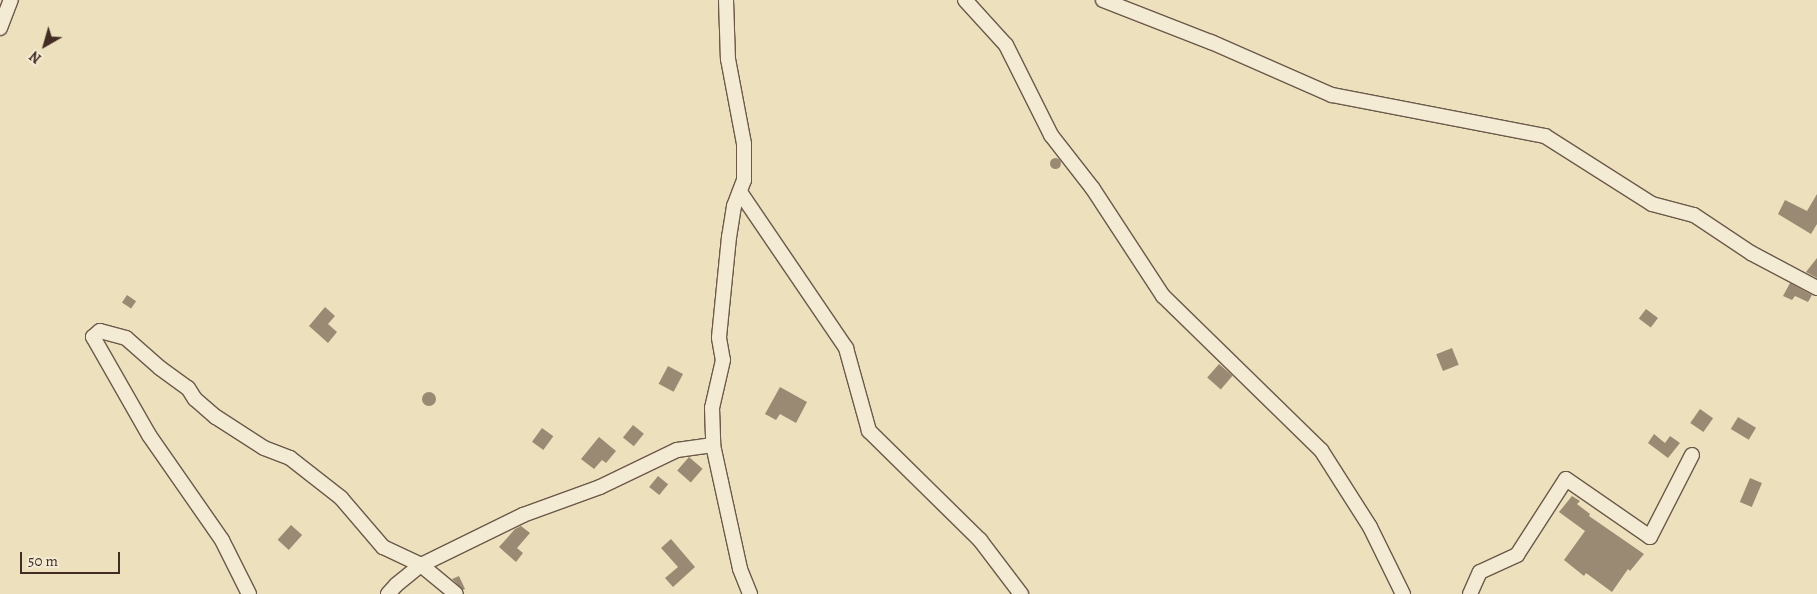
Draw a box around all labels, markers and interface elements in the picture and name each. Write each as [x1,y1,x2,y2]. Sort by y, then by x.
north arrow [20,20,70,70]
text: N [26,47,45,68]
scale bar [22,542,122,574]
text: 50 m [28,551,58,571]

